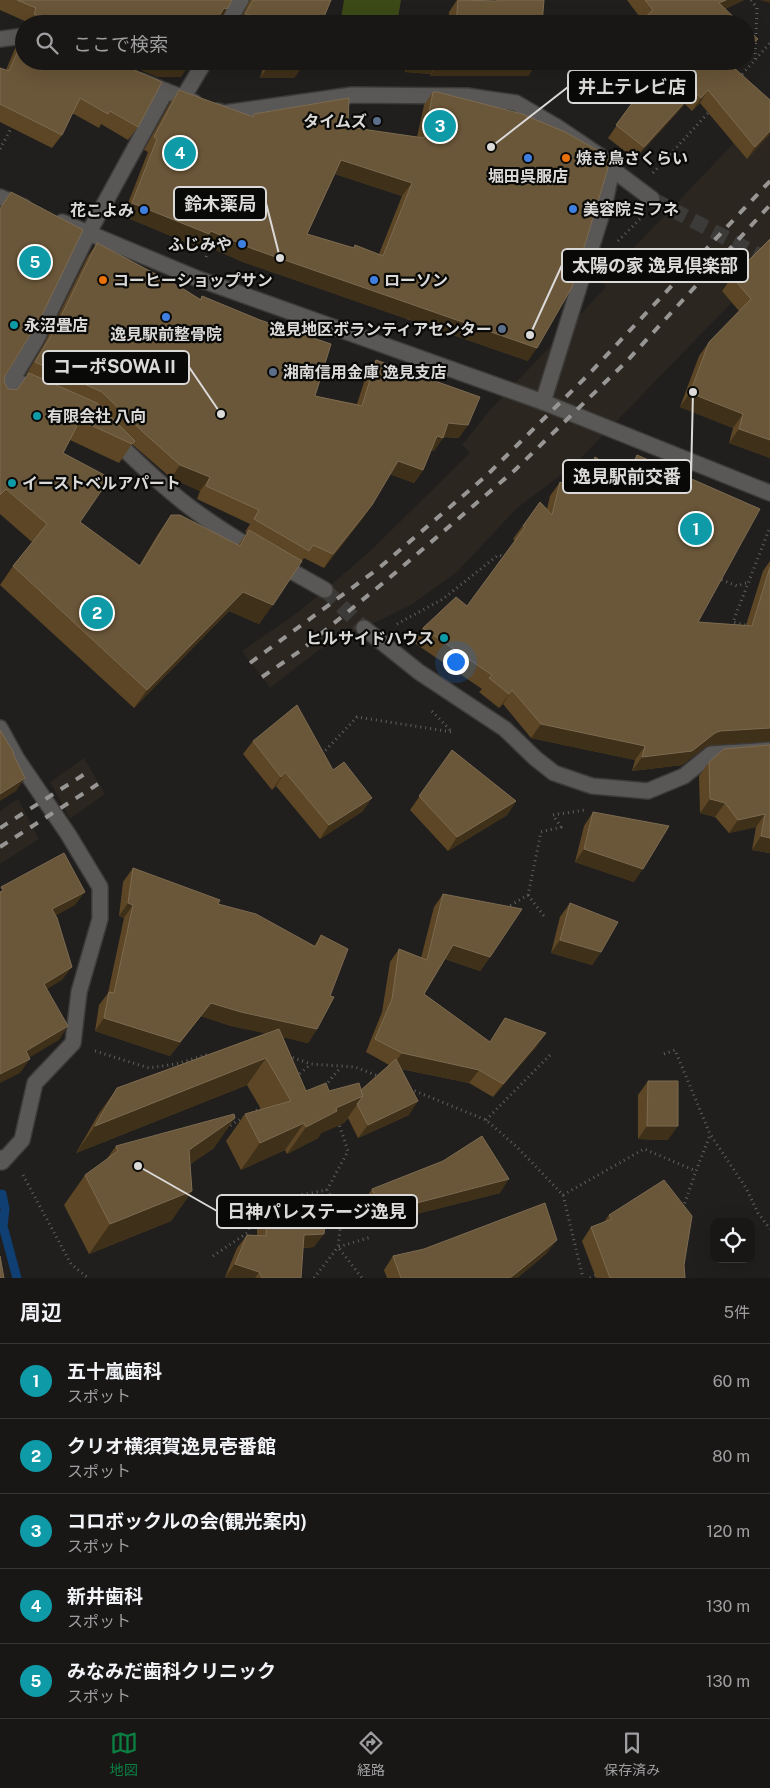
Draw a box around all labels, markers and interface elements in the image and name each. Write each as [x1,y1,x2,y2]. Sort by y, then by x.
search box [15,15,755,70]
icon: search [33,29,61,57]
text: ここで検索 [73,33,168,55]
callout: 井上テレビ店 [568,70,696,103]
text: 井上テレビ店 [578,76,686,97]
pin: 3 [424,107,456,145]
place label: タイムズ [303,112,367,131]
marker: タイムズ [371,115,383,127]
pin: 4 [164,134,196,172]
place label: 焼き鳥さくらい [576,149,688,168]
marker: 堀田呉服店 [522,152,534,164]
marker: 焼き鳥さくらい [560,152,572,164]
place label: 堀田呉服店 [488,167,568,186]
callout: 鈴木薬局 [174,187,266,220]
text: 鈴木薬局 [184,193,256,214]
place label: 美容院ミフネ [583,200,679,219]
place label: 花こよみ [70,201,134,220]
marker: 美容院ミフネ [567,203,579,215]
marker: 花こよみ [138,204,150,216]
place label: ふじみや [168,235,232,254]
marker: ふじみや [236,238,248,250]
pin: 5 [19,243,51,281]
callout: 太陽の家 逸見倶楽部 [562,249,748,282]
text: 太陽の家 逸見倶楽部 [572,255,738,276]
place label: コーヒーショップサン [113,271,273,290]
place label: ローソン [384,271,448,290]
marker: コーヒーショップサン [97,274,109,286]
marker: ローソン [368,274,380,286]
marker: 逸見駅前整骨院 [160,311,172,323]
place label: 永沼畳店 [24,316,88,335]
marker: 永沼畳店 [8,319,20,331]
place label: 逸見地区ボランティアセンター [269,320,492,339]
marker: 逸見地区ボランティアセンター [496,323,508,335]
place label: 逸見駅前整骨院 [110,325,222,344]
callout: コーポSOWAⅡ [43,351,189,384]
text: コーポSOWAⅡ [53,356,179,377]
place label: 湘南信用金庫 逸見支店 [283,363,447,382]
marker: 湘南信用金庫 逸見支店 [267,366,279,378]
place label: 有限会社 八向 [47,407,147,426]
marker: 有限会社 八向 [31,410,43,422]
callout: 逸見駅前交番 [563,460,691,493]
text: 逸見駅前交番 [573,466,681,487]
place label: イーストベルアパート [22,474,181,493]
marker: イーストベルアパート [6,477,18,489]
pin: 1 [680,510,712,548]
pin: 2 [81,594,113,632]
place label: ヒルサイドハウス [306,629,434,648]
marker: ヒルサイドハウス [438,632,450,644]
your location [443,649,469,675]
callout: 日神パレステージ逸見 [217,1195,417,1228]
text: 日神パレステージ逸見 [227,1201,407,1222]
map controls [710,1218,755,1263]
button: locate [710,1218,755,1263]
text: 周辺 [20,1300,62,1325]
text: 5件 [724,1303,750,1322]
text: 五十嵐歯科 [67,1360,162,1382]
text: 1 [33,1372,39,1391]
text: 60 m [713,1372,750,1391]
text: スポット [67,1387,131,1406]
text: クリオ横須賀逸見壱番館 [67,1435,276,1457]
text: 2 [31,1447,41,1466]
text: 80 m [712,1447,750,1466]
text: スポット [67,1462,131,1481]
text: コロボックルの会(観光案内) [67,1510,307,1532]
text: 3 [31,1522,41,1541]
text: 120 m [706,1522,750,1541]
text: スポット [67,1537,131,1556]
text: 新井歯科 [67,1585,143,1607]
text: 4 [31,1597,41,1616]
text: 130 m [706,1597,750,1616]
text: スポット [67,1612,131,1631]
text: みなみだ歯科クリニック [67,1660,276,1682]
text: 5 [31,1672,41,1691]
text: 130 m [706,1672,750,1691]
text: スポット [67,1687,131,1706]
tab: 地図 [110,1729,138,1779]
tab: 経路 [357,1729,385,1779]
tab: 保存済み [604,1729,660,1779]

